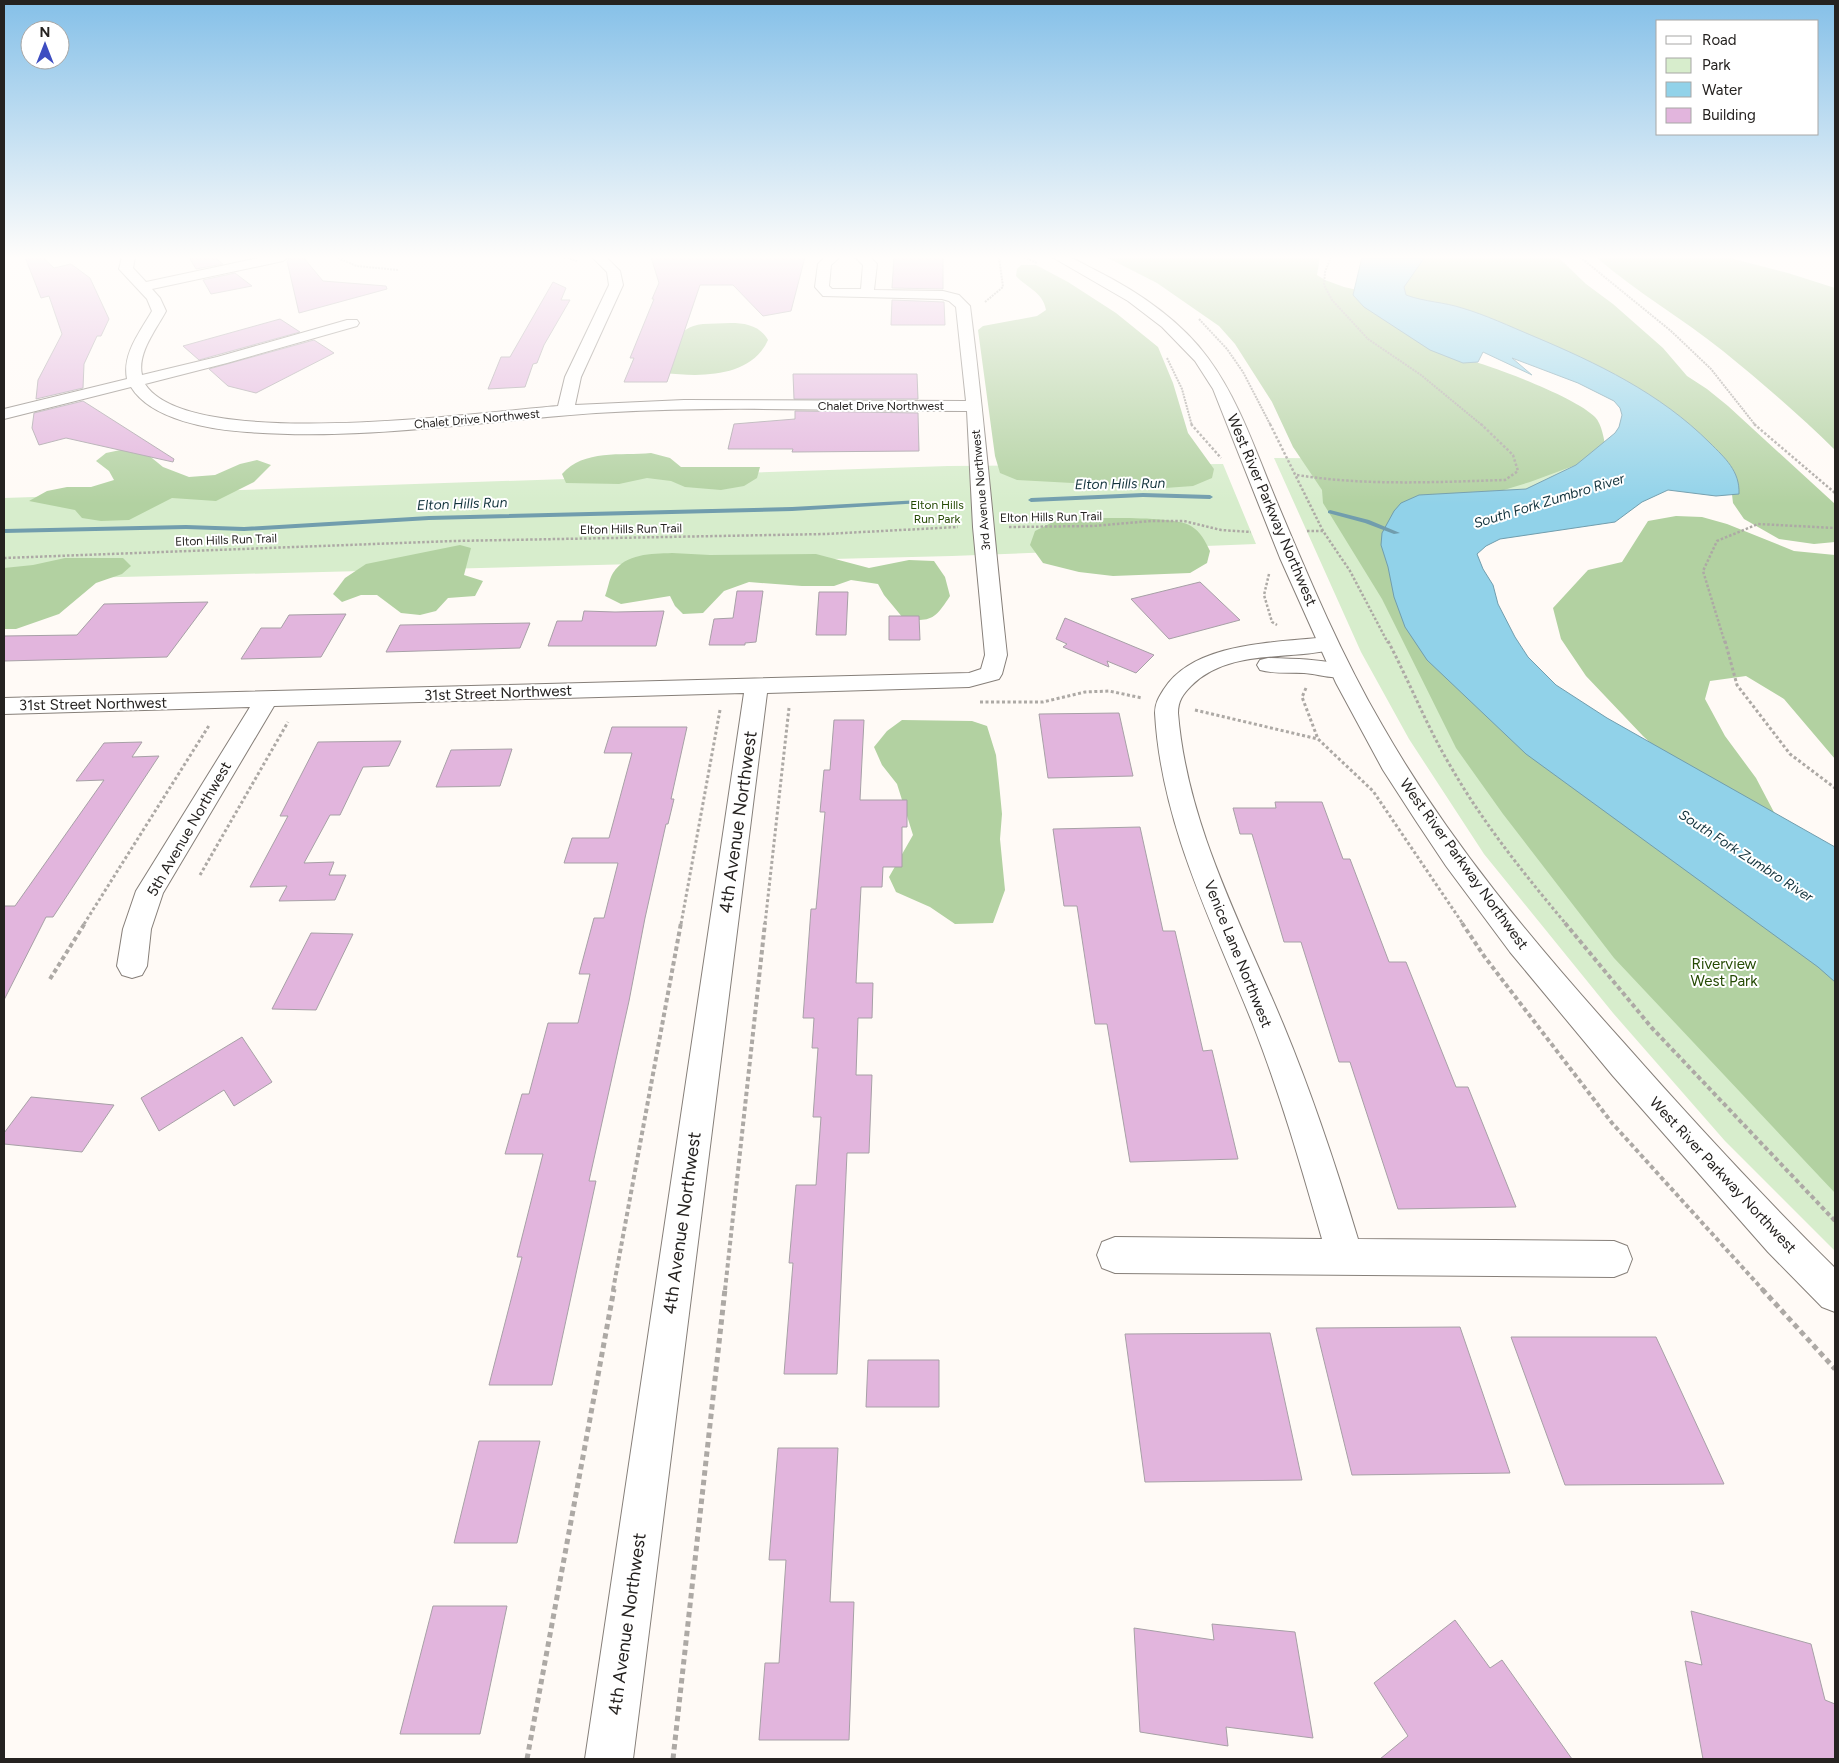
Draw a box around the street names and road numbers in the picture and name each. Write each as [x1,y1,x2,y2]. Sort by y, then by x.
street label: Chalet Drive Northwest [818,399,945,413]
street label: Chalet Drive Northwest [413,406,541,431]
street label: West River Parkway Northwest [1223,411,1321,609]
street label: 3rd Avenue Northwest [969,428,993,551]
street label: Elton Hills Run Trail [1000,509,1102,525]
street label: Elton Hills Run Trail [580,521,682,537]
street label: Elton Hills Run Trail [175,531,277,549]
street label: 31st Street Northwest [424,681,573,705]
street label: 31st Street Northwest [19,694,168,714]
street label: 4th Avenue Northwest [714,729,762,915]
street label: 5th Avenue Northwest [143,758,235,900]
street label: West River Parkway Northwest [1396,775,1532,953]
street label: Venice Lane Northwest [1200,878,1276,1031]
street label: West River Parkway Northwest [1646,1093,1800,1257]
street label: 4th Avenue Northwest [658,1130,706,1316]
street label: 4th Avenue Northwest [603,1531,651,1717]

